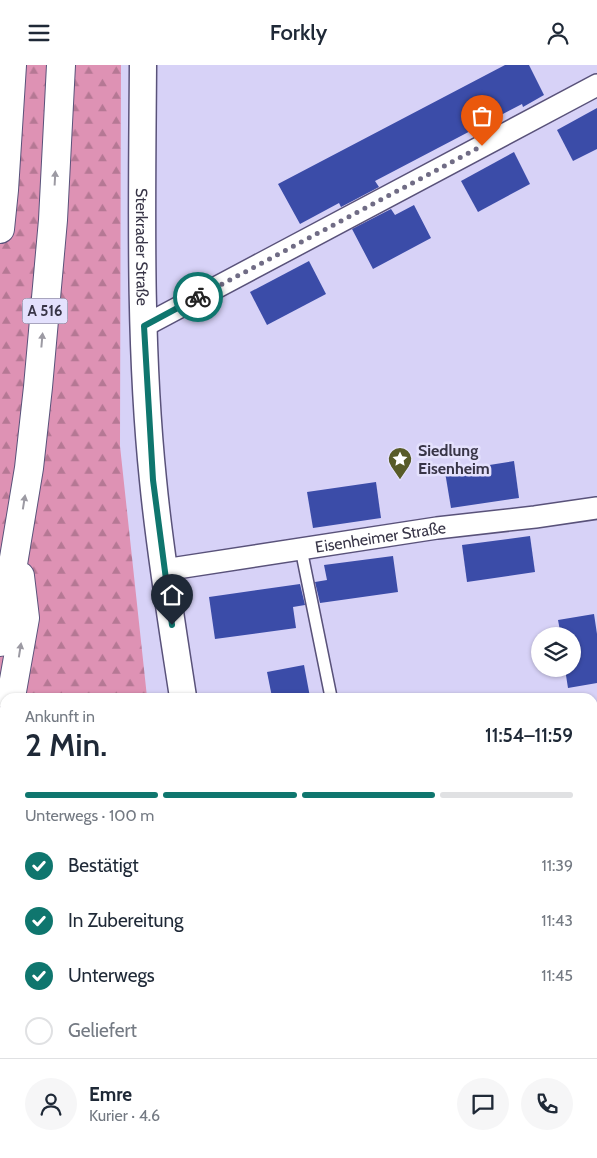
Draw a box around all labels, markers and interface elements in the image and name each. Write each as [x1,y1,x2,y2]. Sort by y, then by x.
icon: menu [25,19,53,47]
text: Forkly [270,19,327,46]
icon: person [544,19,572,47]
pin [461,95,503,146]
icon: bag [468,102,496,130]
one-way arrow [51,170,59,186]
street label: Sterkrader Straße [133,188,152,306]
courier [173,272,223,322]
icon: bike [184,283,212,311]
road number: A 516 [22,299,68,323]
one-way arrow [38,332,46,348]
place label: Siedlung Eisenheim [418,441,490,478]
place icon: Siedlung Eisenheim [387,446,413,480]
one-way arrow [20,493,28,509]
street label: Eisenheimer Straße [314,518,447,556]
pin [151,574,193,625]
icon: home [158,581,186,609]
map controls [531,627,581,677]
button: layers [531,627,581,677]
one-way arrow [16,641,24,657]
text: Ankunft in [25,707,95,726]
text: 11:54–11:59 [485,724,573,747]
text: 2 Min. [25,725,107,764]
text: Unterwegs · 100 m [25,806,154,825]
icon: check [25,852,53,880]
text: Bestätigt [68,854,139,877]
text: 11:39 [541,856,573,875]
icon: check [25,907,53,935]
text: In Zubereitung [68,909,184,932]
text: 11:43 [541,911,573,930]
icon: check [25,962,53,990]
text: Unterwegs [68,964,155,987]
text: 11:45 [541,966,573,985]
text: Geliefert [68,1019,137,1042]
button: person [25,1078,77,1130]
button: chat [457,1078,509,1130]
button: phone [521,1078,573,1130]
text: Emre [89,1083,132,1106]
text: Kurier · 4.6 [89,1106,160,1125]

